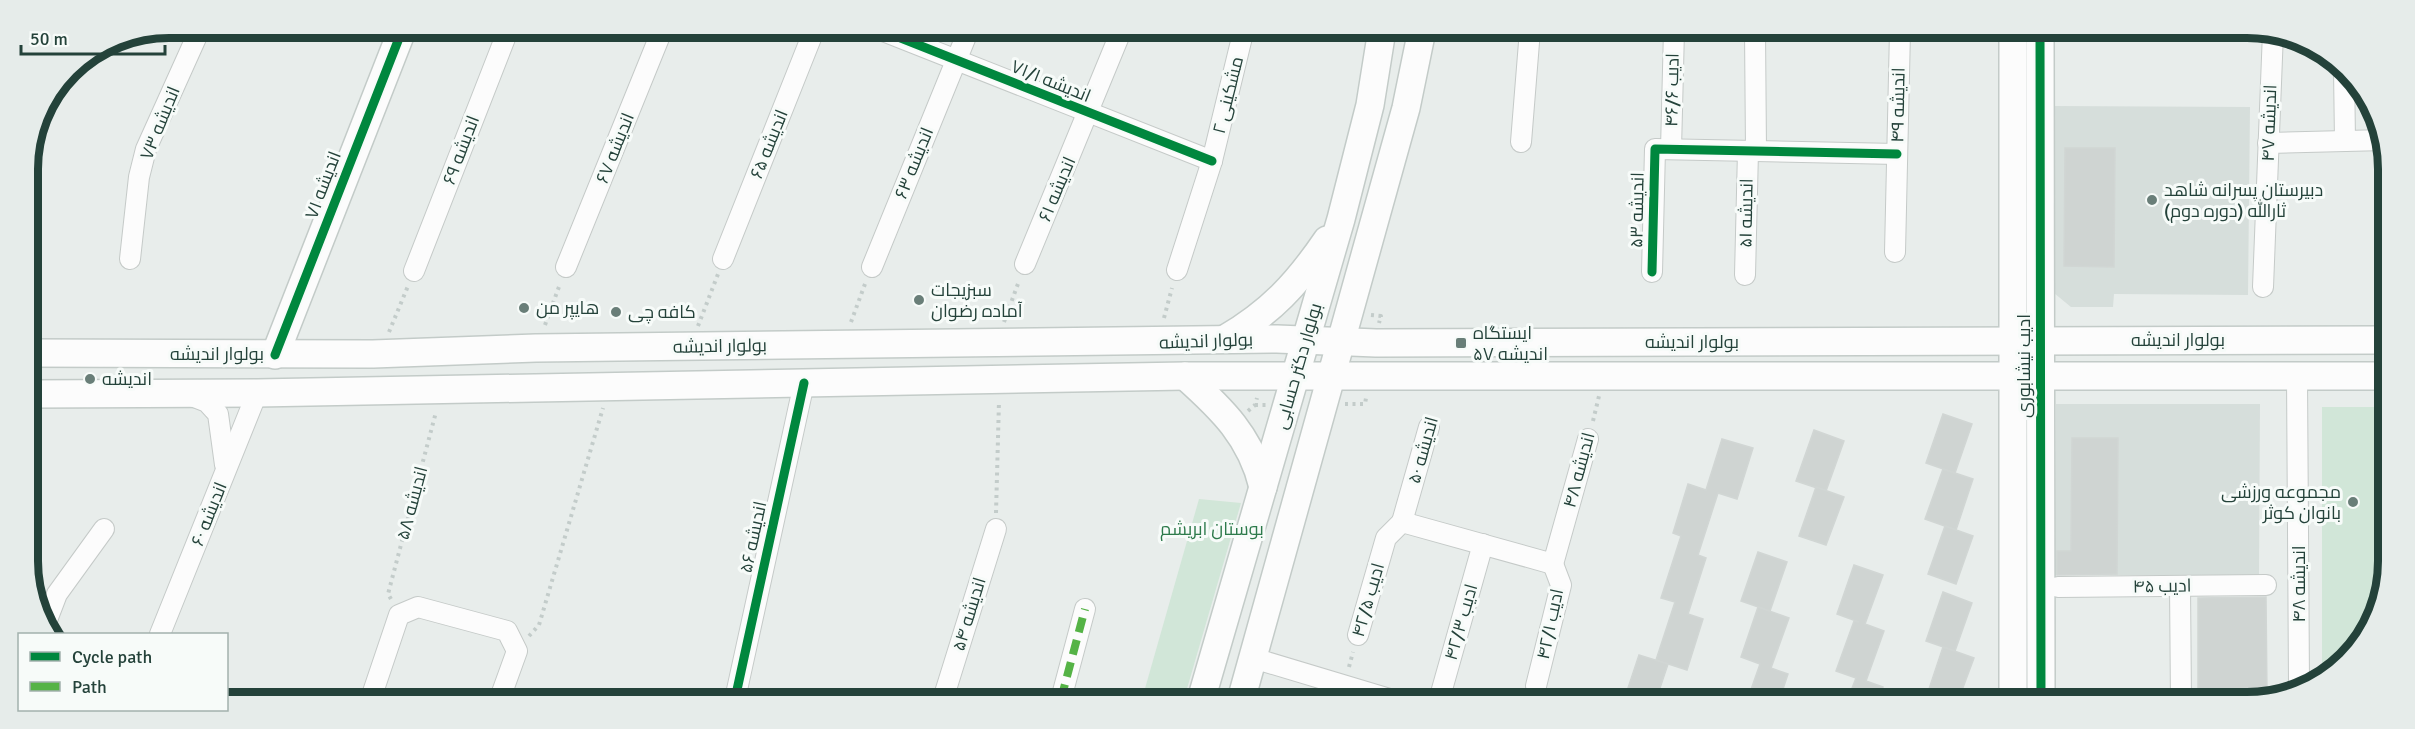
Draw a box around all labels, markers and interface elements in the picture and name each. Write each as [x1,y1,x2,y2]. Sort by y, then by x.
scale bar [21,18,165,56]
text: 50 m [30,28,68,50]
street label: ادیب ۴۶/۶ [1660,53,1684,127]
street label: مشکینی ۲ [1208,54,1248,136]
street label: اندیشه ۷۱/۱ [1008,55,1094,107]
street label: اندیشه ۴۹ [1886,67,1910,143]
street label: اندیشه ۷۳ [135,83,185,163]
street label: اندیشه ۴۷ [2257,84,2281,162]
street label: اندیشه ۶۵ [745,106,793,182]
street label: اندیشه ۶۷ [591,110,639,186]
street label: اندیشه ۶۹ [438,113,484,187]
street label: اندیشه ۶۳ [890,124,938,202]
street label: اندیشه ۷۱ [300,148,346,222]
street label: اندیشه ۶۱ [1034,153,1080,225]
street label: اندیشه ۵۳ [1625,172,1649,248]
street label: اندیشه ۵۱ [1734,178,1758,248]
place label: دبیرستان پسرانه شاهد ثارالله (دوره دوم) [2164,179,2323,223]
marker: دبیرستان پسرانه شاهد ثارالله (دوره دوم) [2145,193,2159,207]
place label: سبزیجات آماده رضوان [931,279,1023,322]
marker: سبزیجات آماده رضوان [912,293,926,307]
place label: هایپر من [536,297,599,320]
street label: بولوار دکتر حسابی [1269,300,1327,432]
marker: هایپر من [517,301,531,315]
place label: کافه چی [628,301,696,324]
marker: کافه چی [609,305,623,319]
street label: ادیب نیشابوری [2013,314,2035,418]
place label: ایستگاه اندیشه ۵۷ [1473,322,1548,365]
street label: بولوار اندیشه [1159,328,1253,354]
street label: بولوار اندیشه [2131,329,2225,351]
street label: بولوار اندیشه [1645,331,1739,353]
street label: بولوار اندیشه [673,334,767,358]
marker: ایستگاه اندیشه ۵۷ [1454,336,1468,350]
street label: بولوار اندیشه [170,343,264,365]
place label: اندیشه [102,368,152,390]
marker: اندیشه [83,372,97,386]
street label: اندیشه ۵۰ [1403,414,1443,486]
street label: اندیشه ۴۸ [1558,430,1600,510]
street label: اندیشه ۵۸ [392,464,432,542]
street label: اندیشه ۶۰ [186,479,232,549]
place label: مجموعه ورزشی بانوان کوثر [2221,481,2341,524]
marker: مجموعه ورزشی بانوان کوثر [2346,495,2360,509]
street label: اندیشه ۵۶ [735,499,771,575]
park label: بوستان ابریشم [1160,518,1264,541]
street label: اندیشه ۴۸ [2288,545,2310,623]
street label: ادیب ۴۲/۵ [1347,560,1389,640]
street label: ادیب ۴۵ [2132,574,2192,598]
street label: اندیشه ۵۴ [947,575,991,653]
street label: ادیب ۴۲/۳ [1440,581,1482,663]
street label: ادیب ۴۲/۱ [1532,587,1568,661]
legend [18,633,228,711]
text: Cycle path [72,646,152,668]
text: Path [72,676,107,698]

